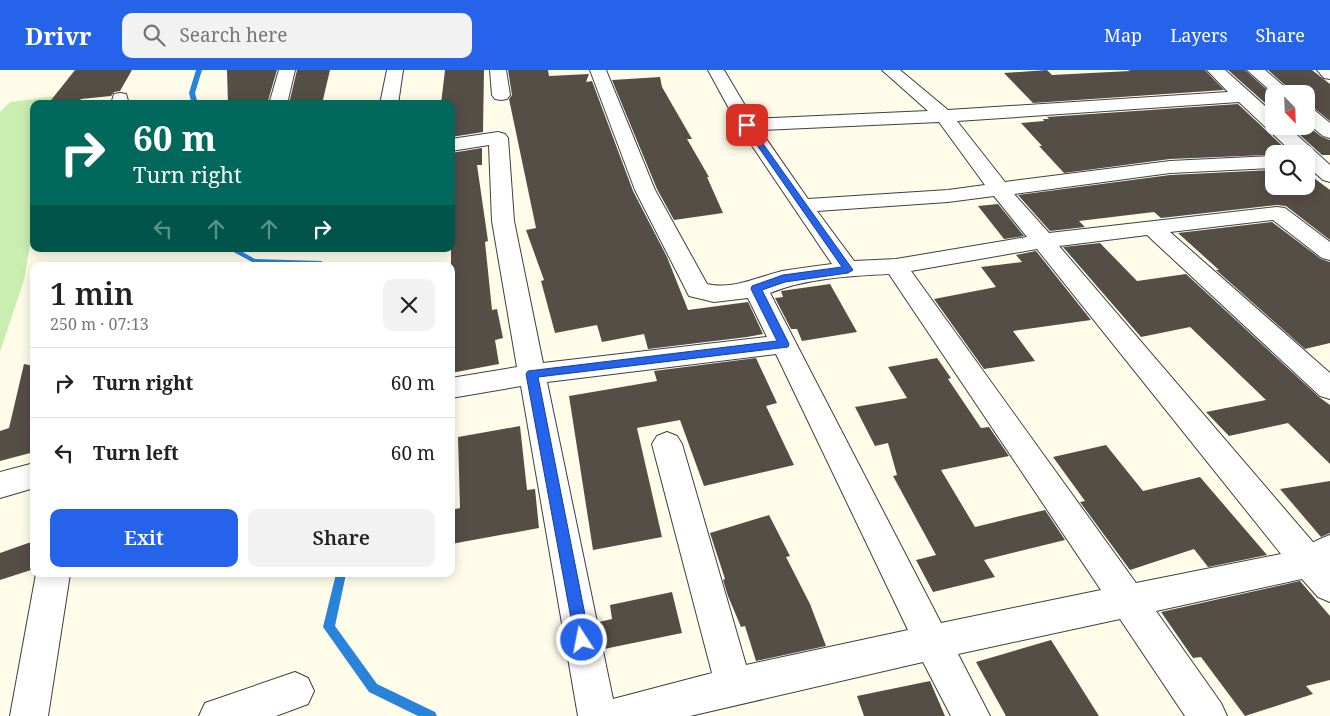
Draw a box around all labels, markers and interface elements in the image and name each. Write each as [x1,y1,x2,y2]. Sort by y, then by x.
search box [122,13,472,58]
text: Drivr [25,19,92,52]
icon: search [140,21,168,49]
text: Search here [180,22,287,48]
text: Map [1104,23,1142,47]
text: Layers [1170,23,1228,47]
text: Share [1256,23,1305,47]
north arrow [1265,85,1315,135]
map controls [1265,85,1315,195]
pin [726,104,768,146]
icon: arrive [733,111,761,139]
text: 60 m [133,114,216,161]
icon: right [50,120,115,185]
button: search [1265,145,1315,195]
text: Turn right [133,159,242,189]
icon: left [149,215,177,243]
icon: ahead [202,215,230,243]
icon: ahead [255,215,283,243]
icon: right [308,215,336,243]
text: 1 min [50,273,134,314]
button: close [383,279,435,331]
text: 250 m · 07:13 [50,313,149,335]
icon: right [50,369,78,397]
text: Turn right [93,370,193,396]
text: 60 m [391,370,435,396]
icon: left [50,439,78,467]
text: Turn left [93,440,179,466]
text: 60 m [391,440,435,466]
button: Exit [50,509,238,567]
button: Share [248,509,435,567]
position arrow [555,613,607,665]

